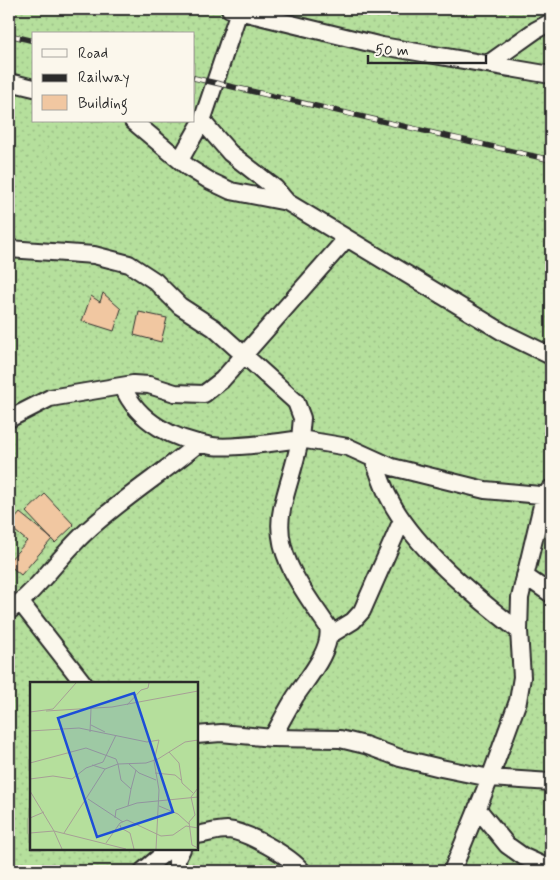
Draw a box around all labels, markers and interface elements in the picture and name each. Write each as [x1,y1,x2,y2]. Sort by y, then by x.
legend [32,32,195,122]
scale bar [368,32,485,64]
text: 50 m [375,41,409,61]
text: Road [78,44,108,64]
text: Railway [78,68,130,88]
text: Building [78,94,128,115]
inset map [30,682,198,850]

